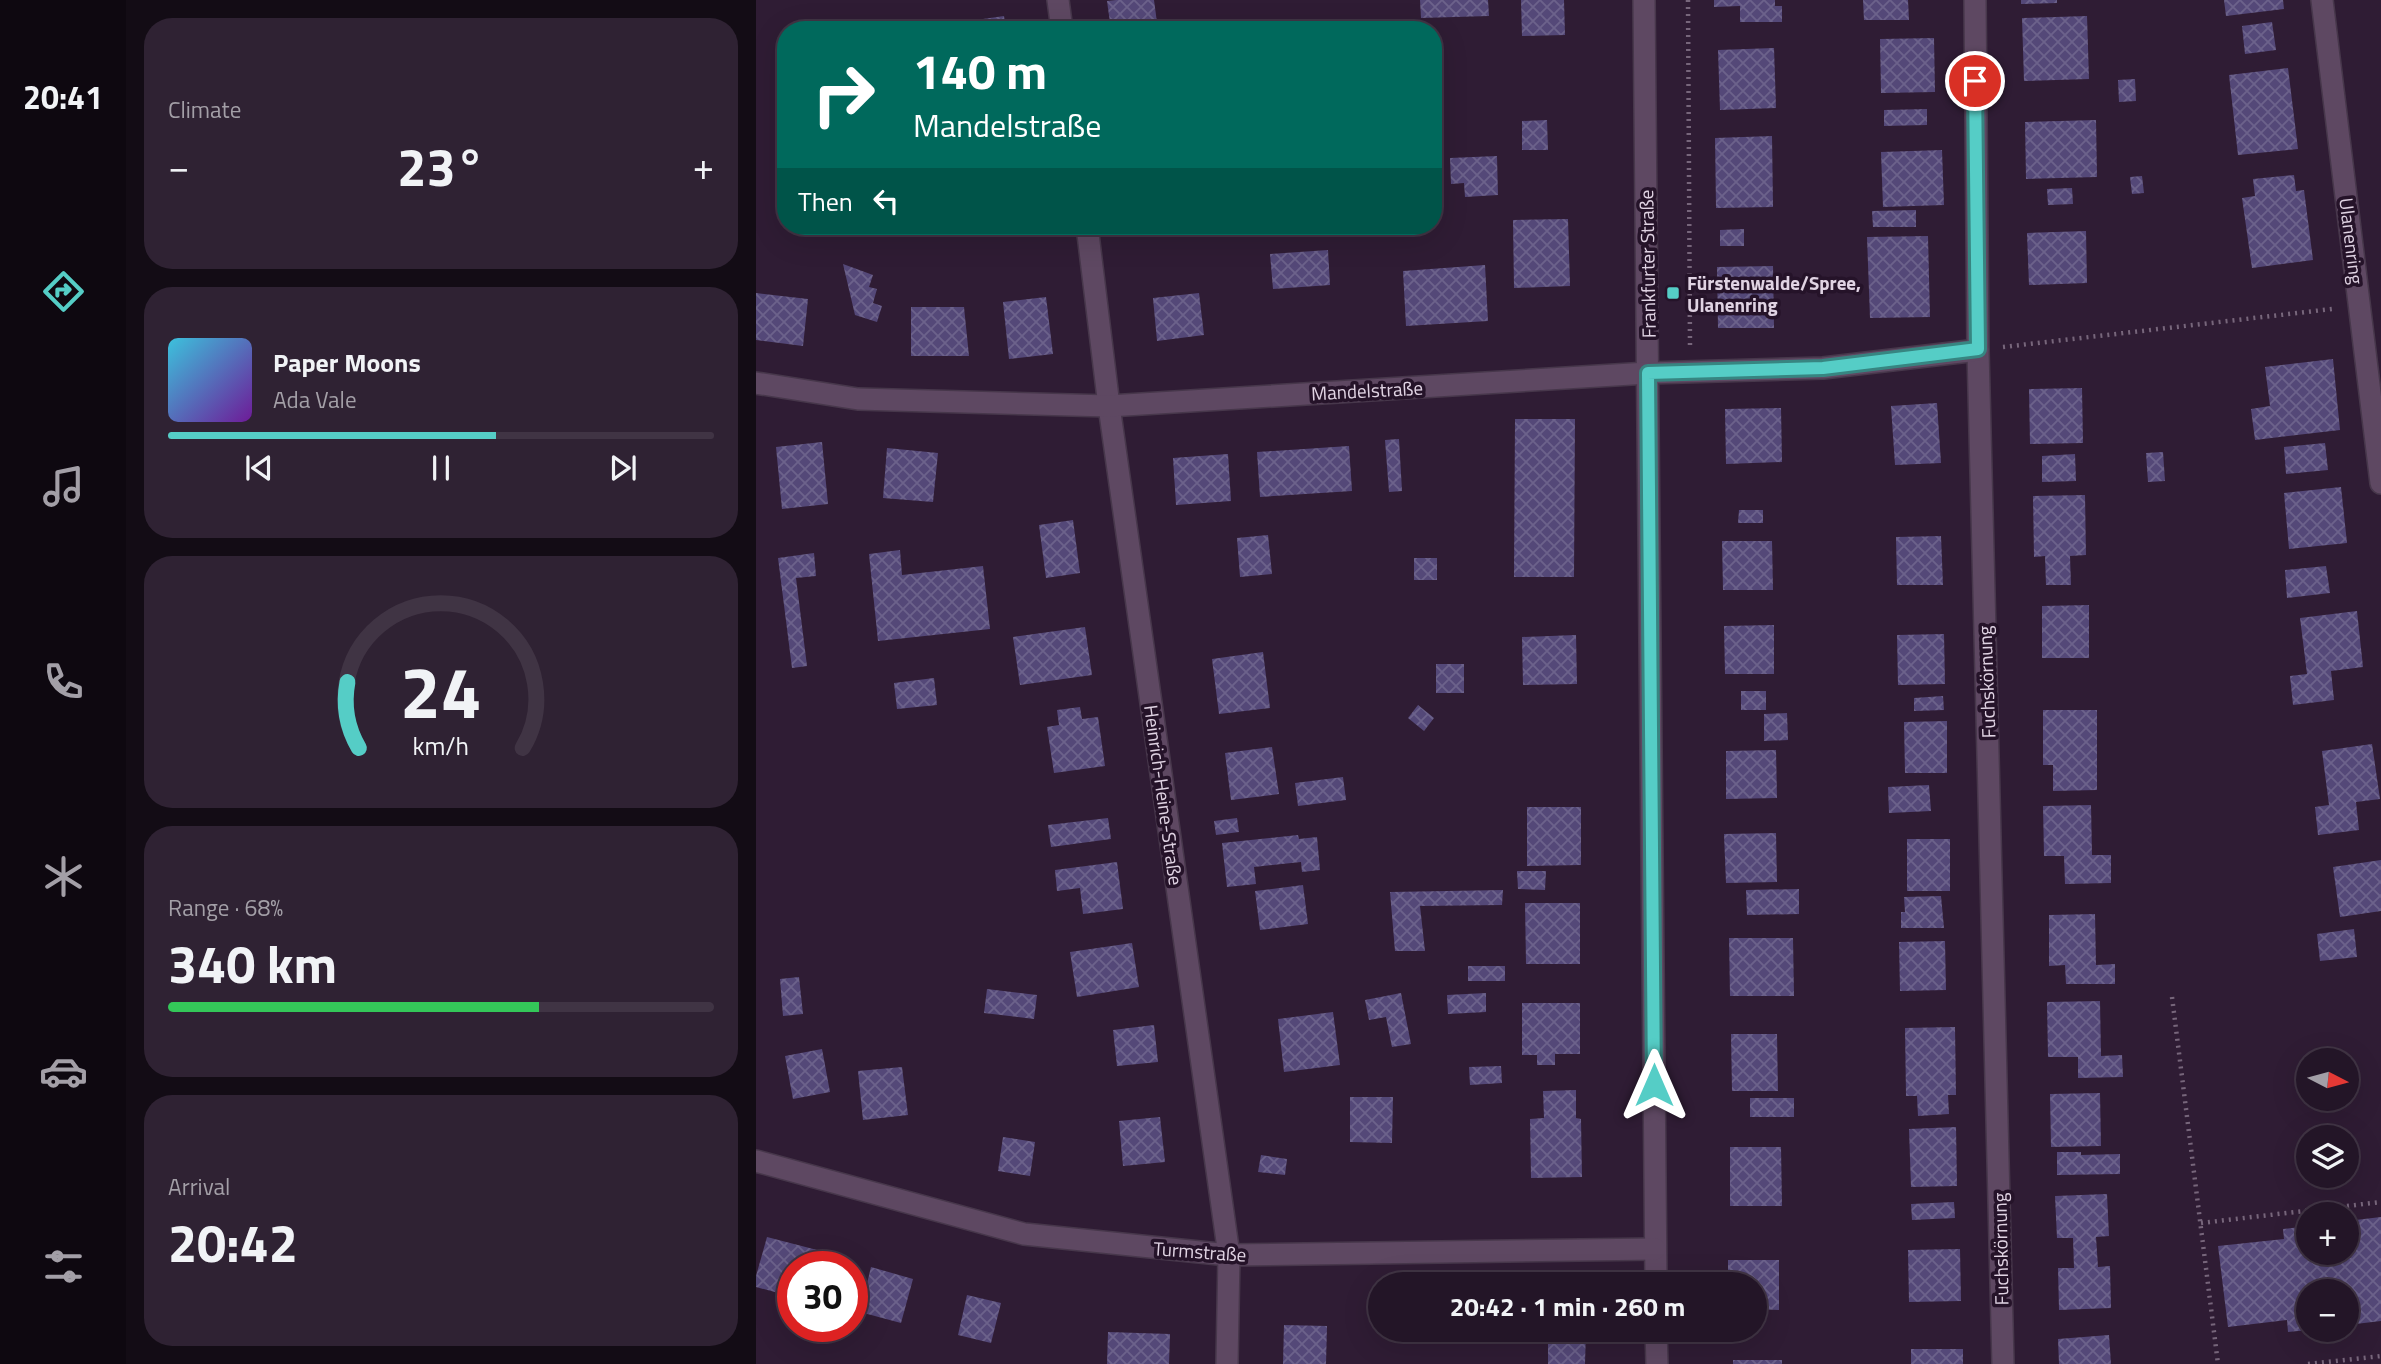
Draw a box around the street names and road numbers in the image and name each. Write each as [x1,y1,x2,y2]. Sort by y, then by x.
street label: Frankfurter Straße [1631,190,1663,338]
street label: Ulanenring [2332,196,2372,286]
street label: Mandelstraße [1310,373,1424,407]
street label: Fuchskörnung [1970,625,2002,739]
street label: Heinrich-Heine-Straße [1137,703,1191,887]
street label: Fuchskörnung [1985,1192,2015,1306]
street label: Turmstraße [1153,1233,1247,1269]

